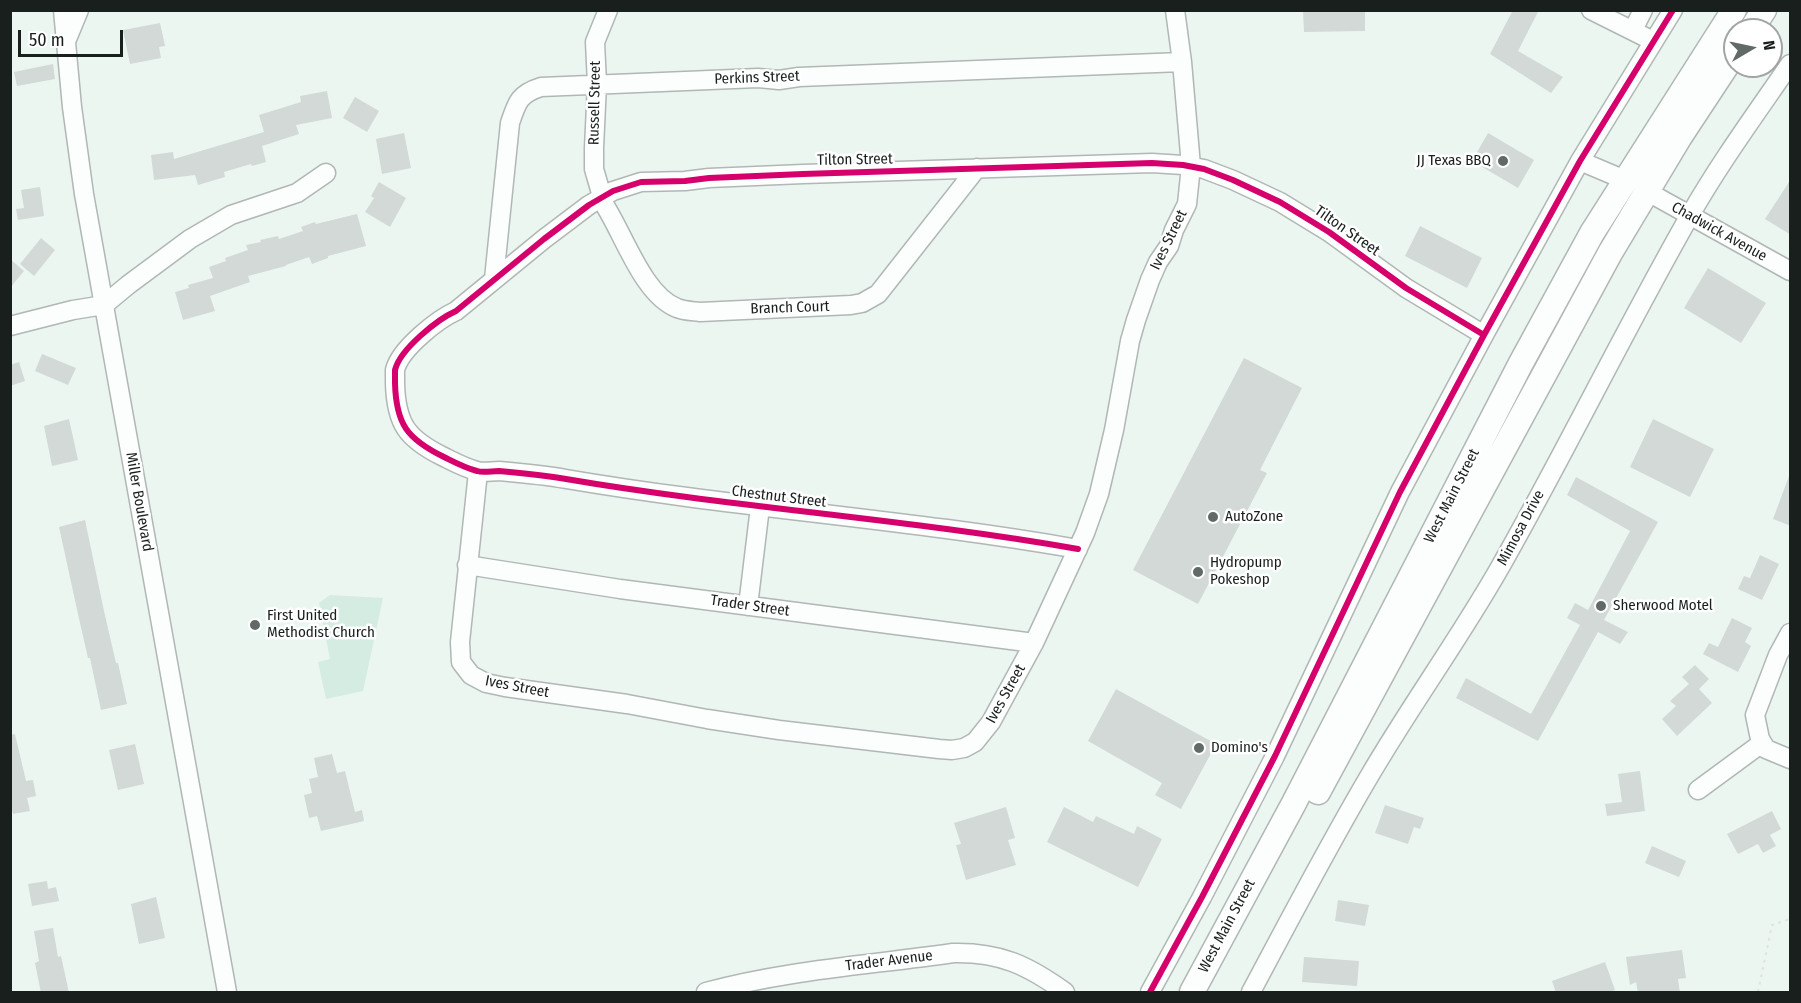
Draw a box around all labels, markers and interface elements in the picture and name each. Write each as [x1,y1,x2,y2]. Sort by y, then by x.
scale bar [21,18,126,56]
north arrow [1723,18,1783,78]
text: 50 m [29,29,65,51]
text: N [1759,39,1779,52]
street label: Russell Street [585,61,605,145]
street label: Perkins Street [714,68,800,88]
street label: Tilton Street [817,150,893,170]
place label: JJ Texas BBQ [1417,152,1491,170]
marker: JJ Texas BBQ [1496,154,1510,168]
street label: Chadwick Avenue [1668,198,1770,266]
street label: Tilton Street [1311,202,1383,260]
street label: Ives Street [1147,207,1191,273]
street label: Branch Court [750,298,830,318]
street label: West Main Street [1421,446,1483,546]
street label: Miller Boulevard [121,451,157,553]
street label: Chestnut Street [731,482,827,512]
street label: Mimosa Drive [1494,487,1548,569]
place label: AutoZone [1225,508,1283,526]
marker: AutoZone [1206,510,1220,524]
place label: Hydropump Pokeshop [1210,554,1282,589]
marker: Hydropump Pokeshop [1191,565,1205,579]
street label: Trader Street [709,592,791,620]
place label: Sherwood Motel [1613,597,1713,615]
marker: Sherwood Motel [1594,599,1608,613]
place label: First United Methodist Church [267,607,375,642]
marker: First United Methodist Church [248,618,262,632]
street label: Ives Street [982,661,1030,727]
street label: Ives Street [483,672,551,702]
place label: Domino's [1211,739,1268,757]
marker: Domino's [1192,741,1206,755]
street label: West Main Street [1195,876,1259,976]
street label: Trader Avenue [844,947,934,975]

